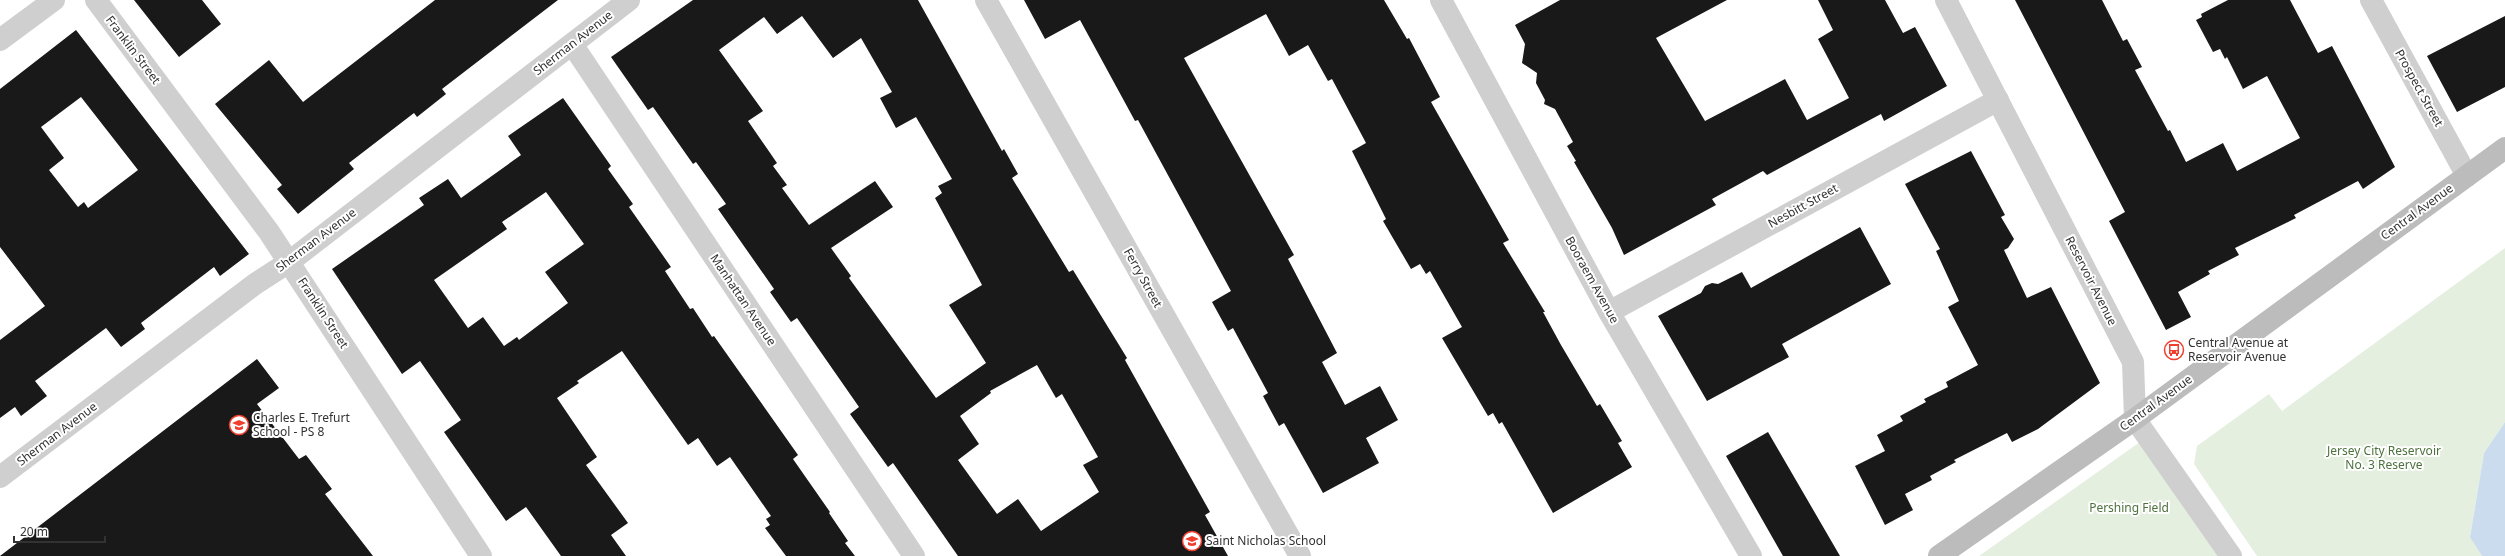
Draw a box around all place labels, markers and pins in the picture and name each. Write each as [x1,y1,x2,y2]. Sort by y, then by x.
place label: Central Avenue at Reservoir Avenue [2188,334,2289,365]
bus stop icon: Central Avenue at Reservoir Avenue [2163,339,2185,361]
place label: Charles E. Trefurt School - PS 8 [253,409,350,440]
school or university icon: Charles E. Trefurt School - PS 8 [228,414,250,436]
school or university icon: Saint Nicholas School [1181,530,1203,552]
place label: Saint Nicholas School [1206,532,1326,549]

